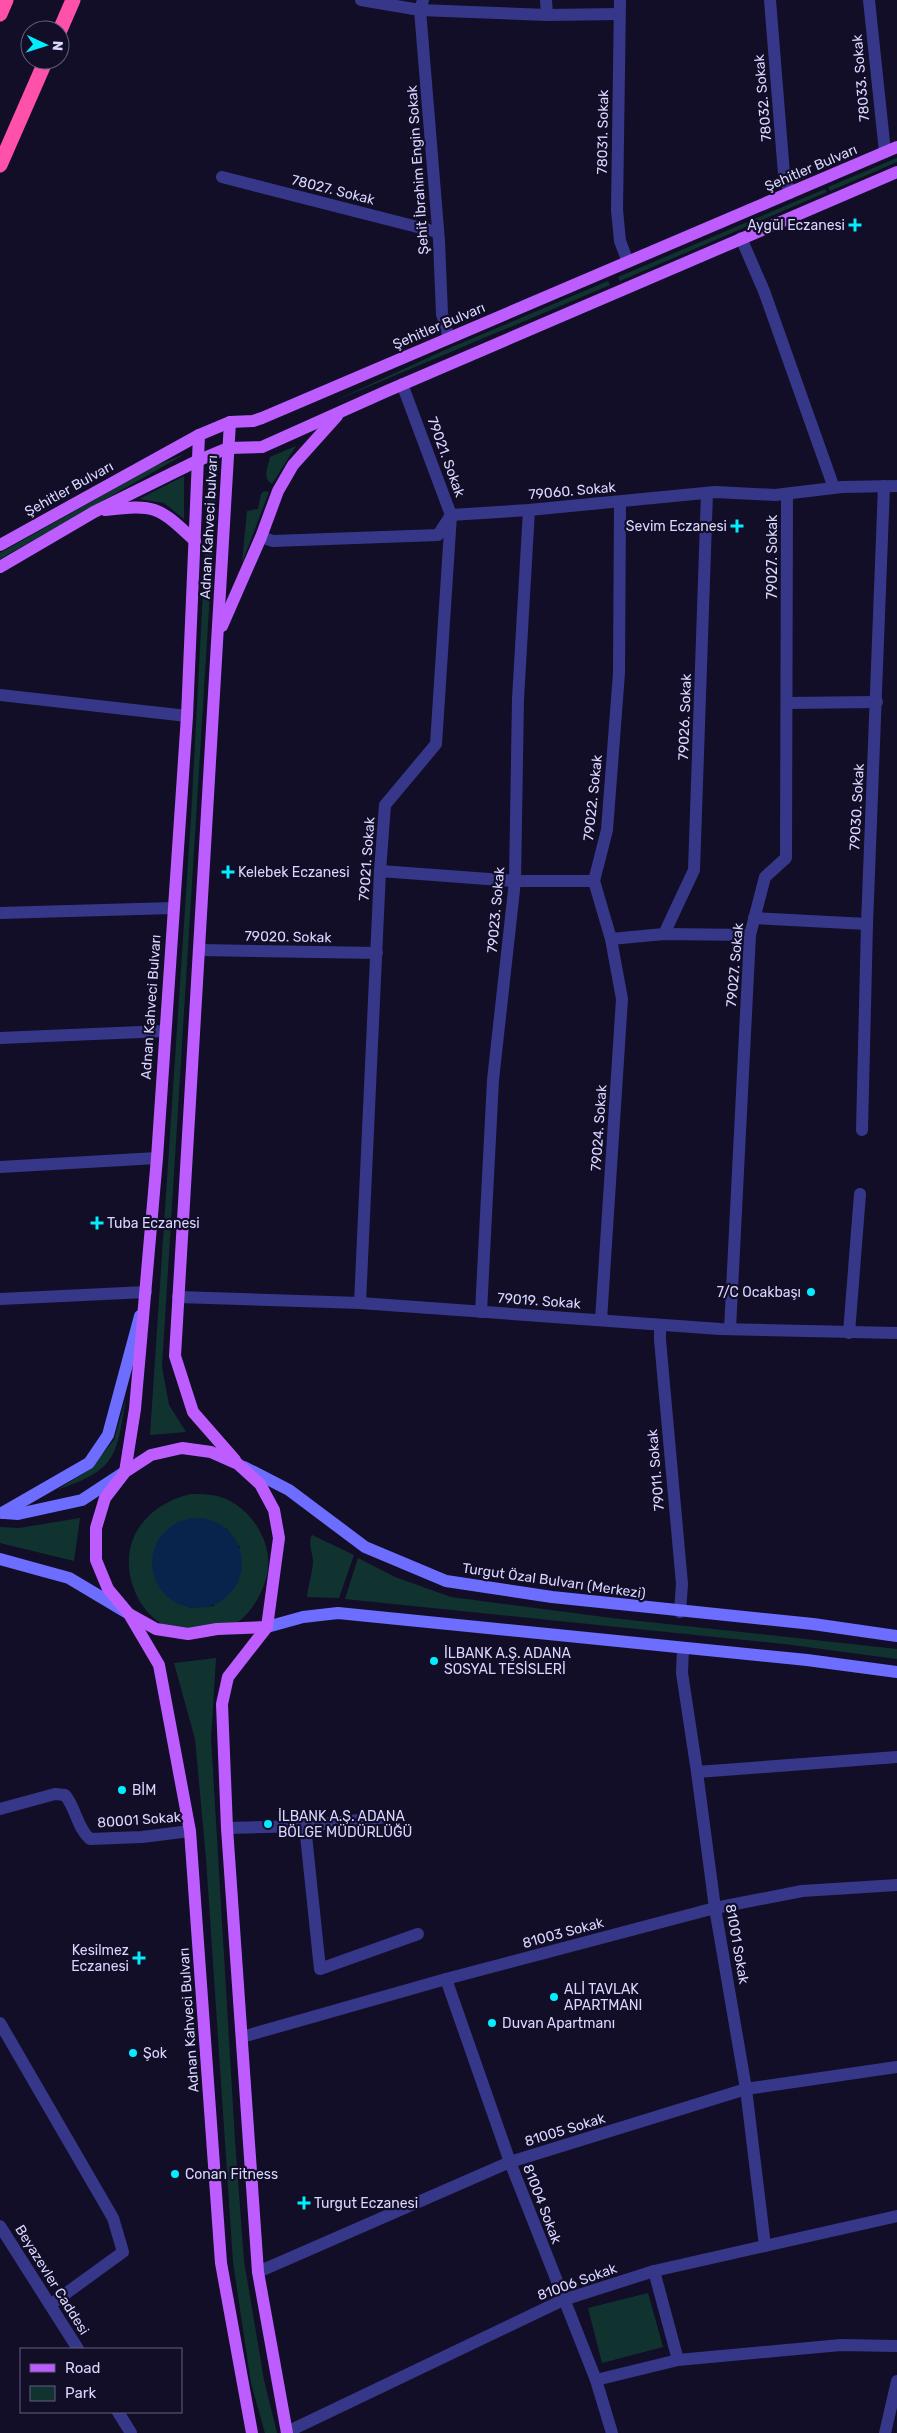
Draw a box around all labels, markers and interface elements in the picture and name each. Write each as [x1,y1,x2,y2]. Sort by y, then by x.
north arrow [20,20,70,70]
street label: 78033. Sokak [849,33,873,122]
text: N [49,40,66,51]
street label: 78032. Sokak [751,53,775,142]
street label: Şehit İbrahim Engin Sokak [404,84,432,255]
street label: 78031. Sokak [594,89,612,175]
street label: Şehitler Bulvarı [762,141,860,195]
street label: 78027. Sokak [290,171,377,209]
place label: Aygül Eczanesi [747,217,845,234]
marker: Aygül Eczanesi [849,219,861,231]
street label: Şehitler Bulvarı [390,299,488,353]
street label: 79021. Sokak [424,414,469,500]
street label: Adnan Kahveci bulvarı [197,455,221,599]
street label: Şehitler Bulvarı [22,458,116,520]
street label: 79060. Sokak [528,479,617,503]
street label: 79027. Sokak [764,514,781,599]
place label: Sevim Eczanesi [626,518,727,535]
marker: Sevim Eczanesi [731,520,743,532]
street label: 79026. Sokak [675,673,695,761]
street label: 79022. Sokak [580,753,606,842]
street label: 79030. Sokak [846,762,868,851]
street label: 79021. Sokak [356,816,378,902]
place label: Kelebek Eczanesi [238,864,350,881]
street label: 79023. Sokak [484,865,508,954]
marker: Kelebek Eczanesi [222,866,234,878]
street label: 79027. Sokak [723,921,747,1008]
street label: 79020. Sokak [244,928,332,946]
street label: Adnan Kahveci Bulvarı [137,934,165,1080]
street label: 79024. Sokak [587,1083,611,1172]
place label: Tuba Eczanesi [107,1215,200,1232]
marker: Tuba Eczanesi [91,1217,103,1229]
place label: 7/C Ocakbaşı [717,1284,801,1301]
marker: 7/C Ocakbaşı [805,1286,817,1298]
street label: 79019. Sokak [497,1290,582,1312]
street label: 79011. Sokak [644,1428,668,1512]
street label: Turgut Özal Bulvarı (Merkezi) [461,1560,647,1602]
place label: İLBANK A.Ş. ADANA SOSYAL TESİSLERİ [444,1645,571,1678]
marker: İLBANK A.Ş. ADANA SOSYAL TESİSLERİ [428,1655,440,1667]
place label: BİM [132,1782,156,1799]
marker: BİM [116,1784,128,1796]
place label: İLBANK A.Ş. ADANA BÖLGE MÜDÜRLÜĞÜ [278,1808,412,1841]
street label: 80001 Sokak [97,1809,182,1831]
marker: İLBANK A.Ş. ADANA BÖLGE MÜDÜRLÜĞÜ [262,1818,274,1830]
street label: 81001 Sokak [722,1903,753,1986]
street label: 81003 Sokak [521,1914,606,1952]
place label: Kesilmez Eczanesi [71,1942,129,1975]
street label: Adnan Kahveci Bulvarı [175,1947,203,2093]
marker: Kesilmez Eczanesi [133,1952,145,1964]
place label: ALİ TAVLAK APARTMANI [564,1981,642,2014]
marker: ALİ TAVLAK APARTMANI [548,1991,560,2003]
place label: Duvan Apartmanı [502,2015,615,2032]
marker: Duvan Apartmanı [486,2017,498,2029]
place label: Şok [143,2045,168,2062]
marker: Şok [127,2047,139,2059]
street label: 81005 Sokak [523,2109,608,2150]
street label: 81004 Sokak [519,2162,565,2247]
place label: Conan Fitness [185,2166,278,2183]
marker: Conan Fitness [169,2168,181,2180]
place label: Turgut Eczanesi [314,2195,418,2212]
marker: Turgut Eczanesi [298,2197,310,2209]
street label: Beyazevler Caddesi [11,2222,93,2338]
street label: 81006 Sokak [535,2259,620,2304]
legend [20,2348,182,2413]
text: Road [65,2359,101,2377]
text: Park [65,2384,96,2402]

